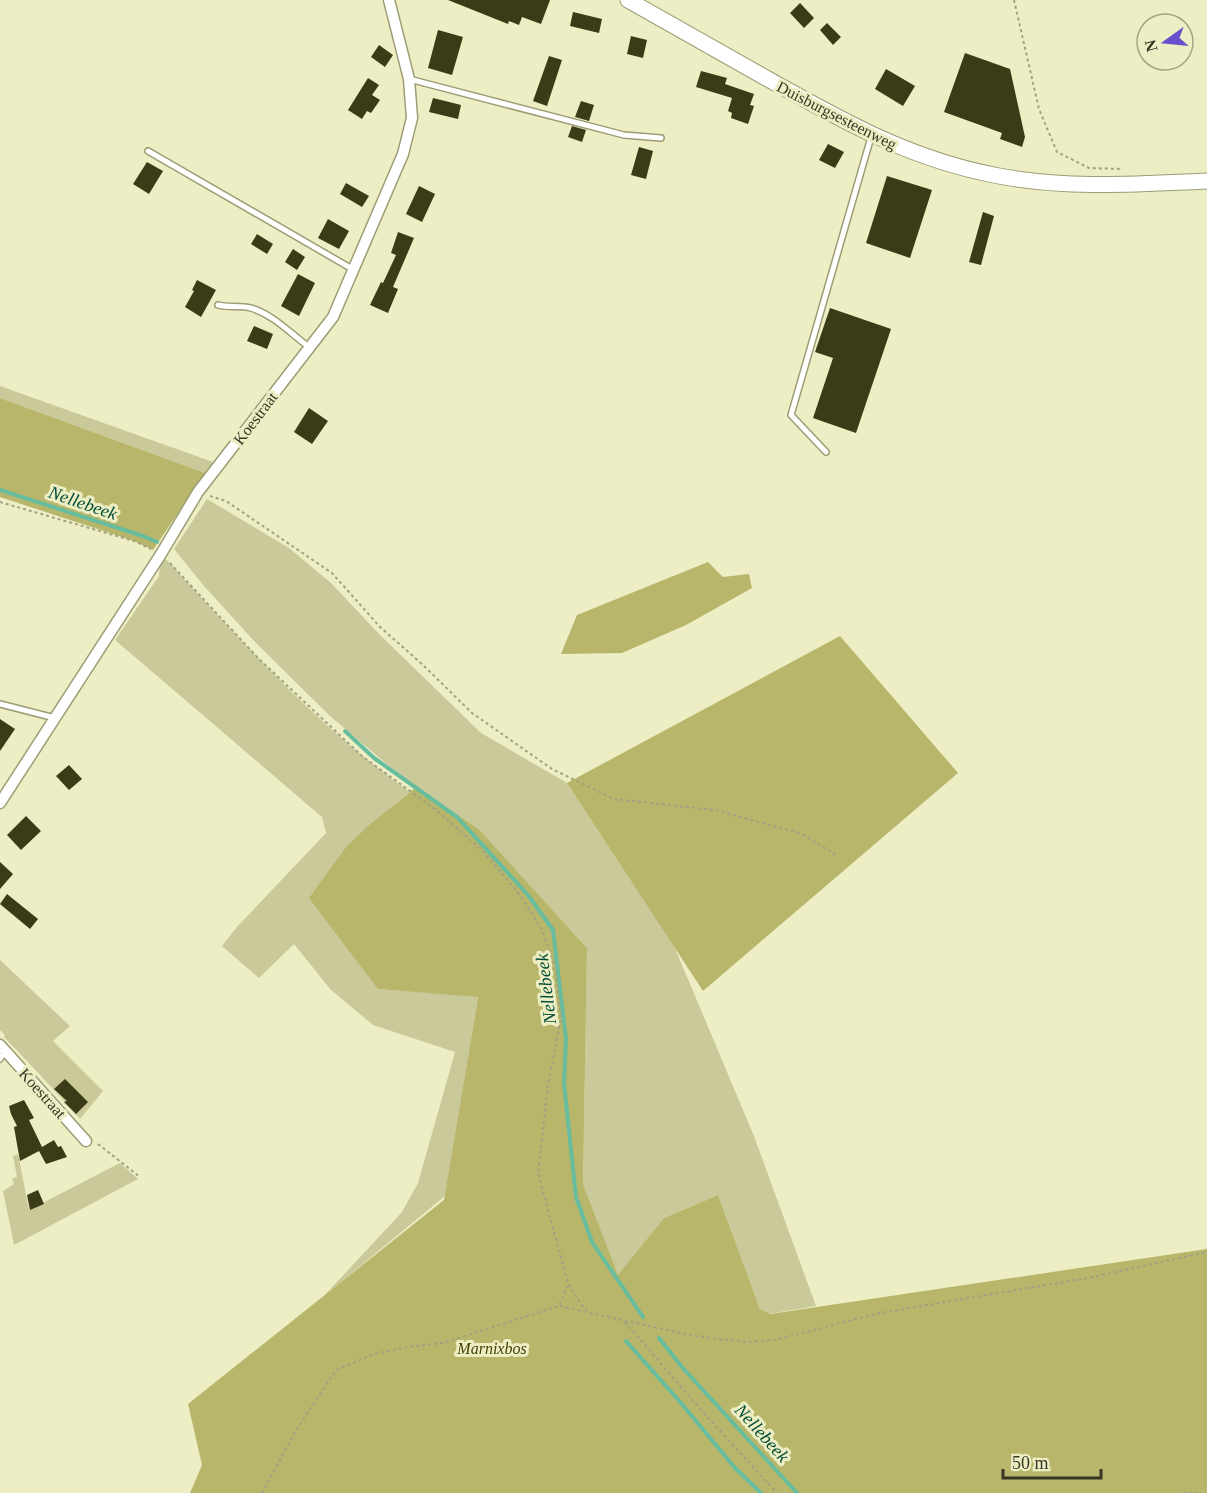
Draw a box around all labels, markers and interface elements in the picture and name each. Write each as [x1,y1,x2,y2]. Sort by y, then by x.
north arrow [1135,12,1195,72]
text: N [1141,38,1161,54]
street label: Duisburgsesteenweg [774,78,899,154]
street label: Koestraat [230,388,281,448]
water label: Nellebeek [45,482,121,524]
water label: Nellebeek [532,952,560,1026]
street label: Koestraat [16,1065,70,1122]
park label: Marnixbos [456,1340,527,1357]
water label: Nellebeek [730,1399,794,1467]
scale bar [1003,1442,1100,1480]
text: 50 m [1012,1453,1049,1473]

